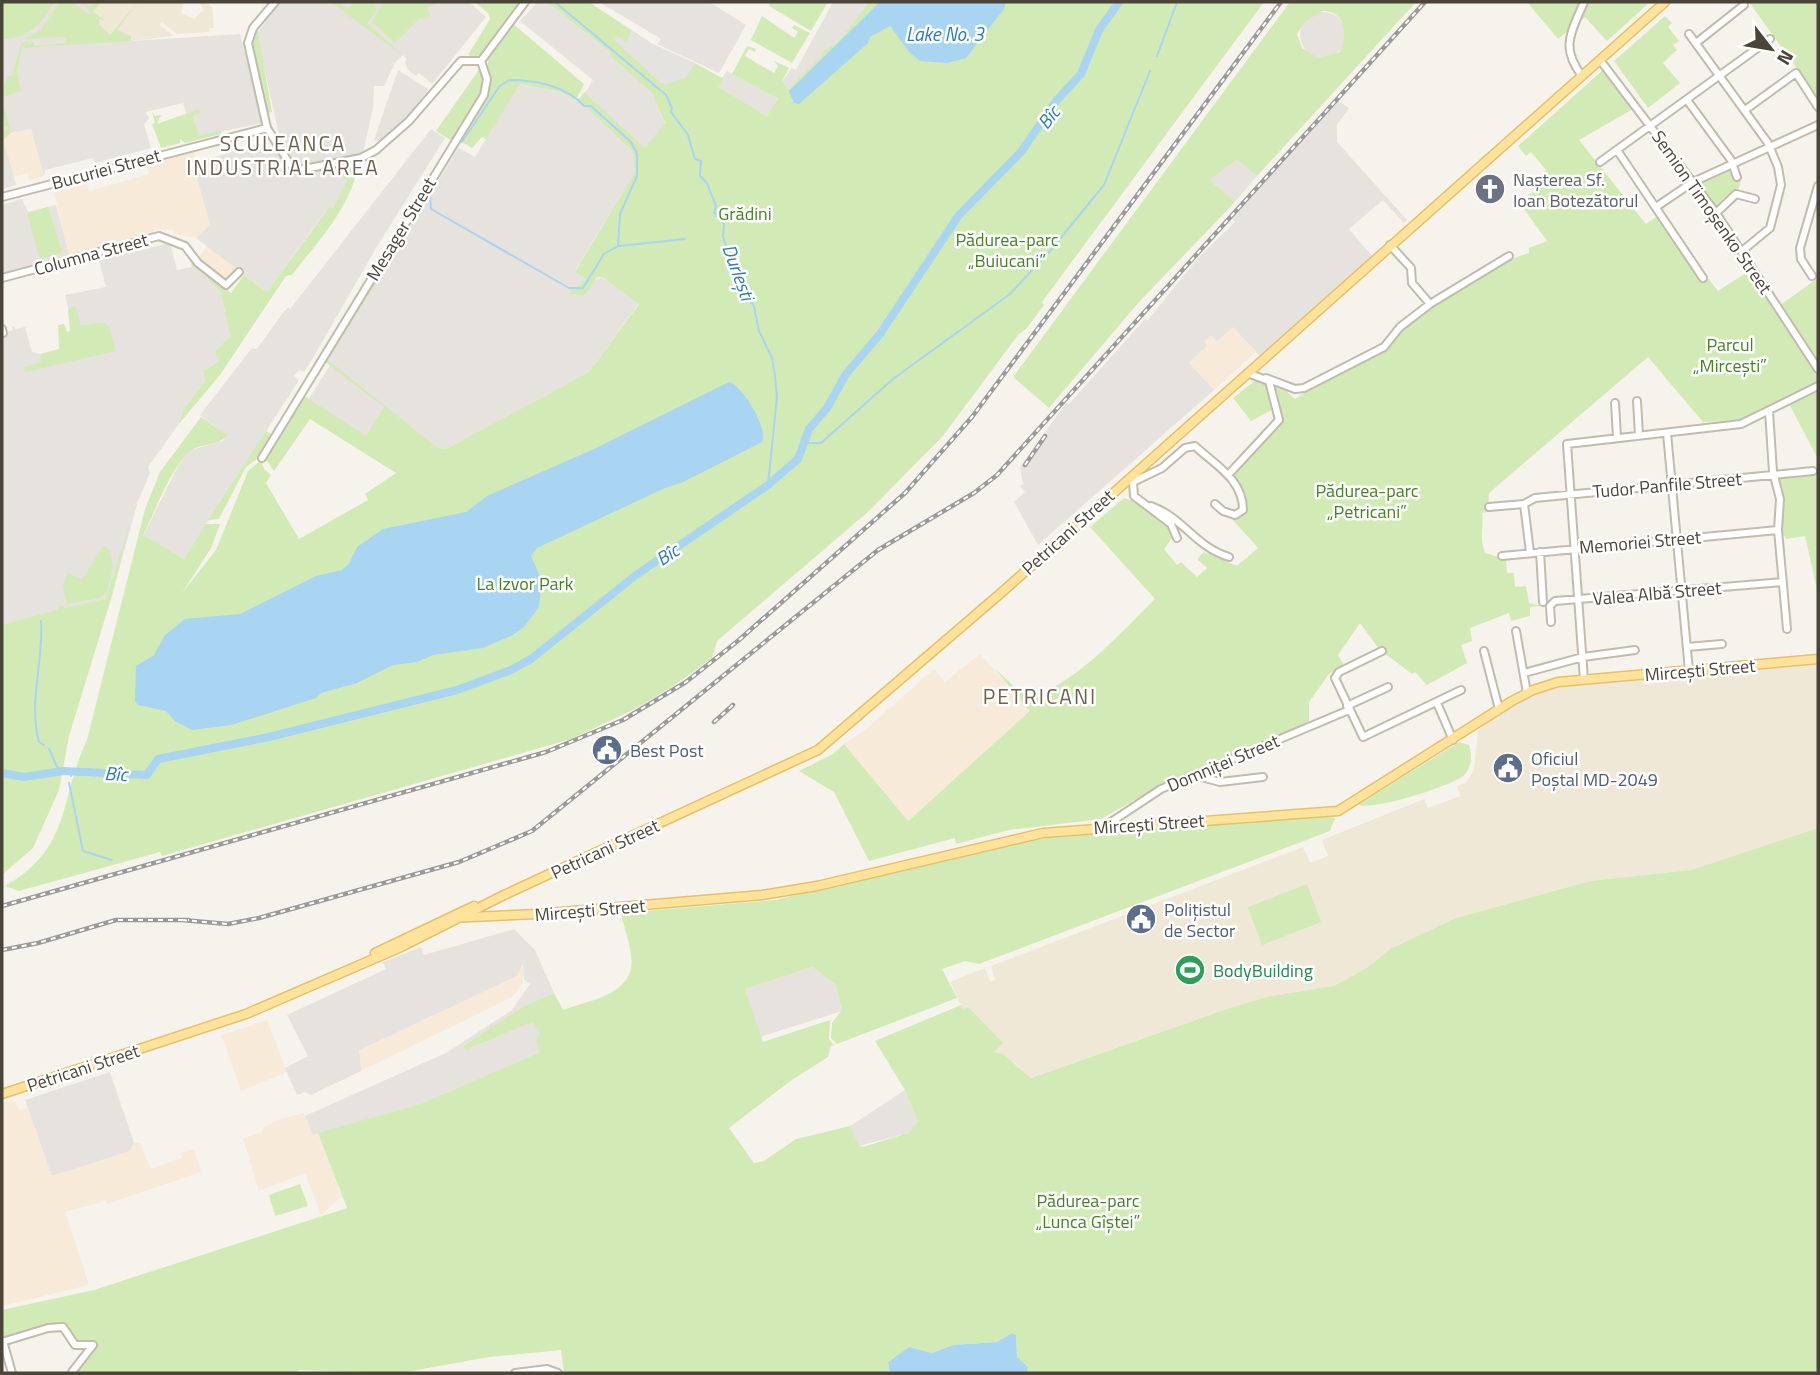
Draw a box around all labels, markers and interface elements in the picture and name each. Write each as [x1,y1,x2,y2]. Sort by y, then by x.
north arrow [1736,14,1806,84]
water label: Lake No. 3 [906,19,985,48]
text: N [1770,45,1802,71]
water label: Bîc [1030,97,1068,135]
street label: Semion Timoșenko Street [1645,125,1779,300]
district label: SCULEANCA INDUSTRIAL AREA [186,127,380,183]
street label: Bucuriei Street [49,141,164,196]
place label: Nașterea Sf. Ioan Botezătorul [1513,166,1638,214]
street label: Mesager Street [359,172,443,286]
church icon: Nașterea Sf. Ioan Botezătorul [1473,172,1507,206]
park label: Grădini [718,200,772,227]
street label: Columna Street [31,226,152,282]
park label: Pădurea-parc „Buiucani” [955,226,1059,274]
water label: Durlești [715,240,763,306]
park label: Parcul „Mircești” [1693,331,1767,379]
street label: Tudor Panfile Street [1591,465,1743,505]
park label: Pădurea-parc „Petricani” [1315,477,1419,525]
street label: Petricani Street [1016,482,1121,581]
street label: Memoriei Street [1578,523,1703,561]
water label: Bîc [650,534,686,572]
park label: La Izvor Park [477,570,574,597]
street label: Valea Albă Street [1592,574,1723,612]
street label: Mircești Street [1644,652,1757,688]
district label: PETRICANI [983,680,1097,712]
street label: Domniței Street [1163,727,1284,799]
public building icon: Best Post [590,733,624,767]
place label: Best Post [630,737,704,764]
place label: Oficiul Poștal MD-2049 [1531,745,1658,793]
public building icon: Oficiul Poștal MD-2049 [1491,751,1525,785]
water label: Bîc [104,758,130,788]
street label: Mircești Street [1093,807,1206,841]
street label: Petricani Street [546,812,664,886]
street label: Mircești Street [534,892,647,928]
place label: Polițistul de Sector [1164,896,1235,944]
public building icon: Polițistul de Sector [1124,902,1158,936]
sports icon: BodyBuilding [1173,953,1207,987]
place label: BodyBuilding [1213,957,1313,984]
street label: Petricani Street [23,1037,143,1099]
park label: Pădurea-parc „Lunca Gîștei” [1036,1187,1141,1235]

